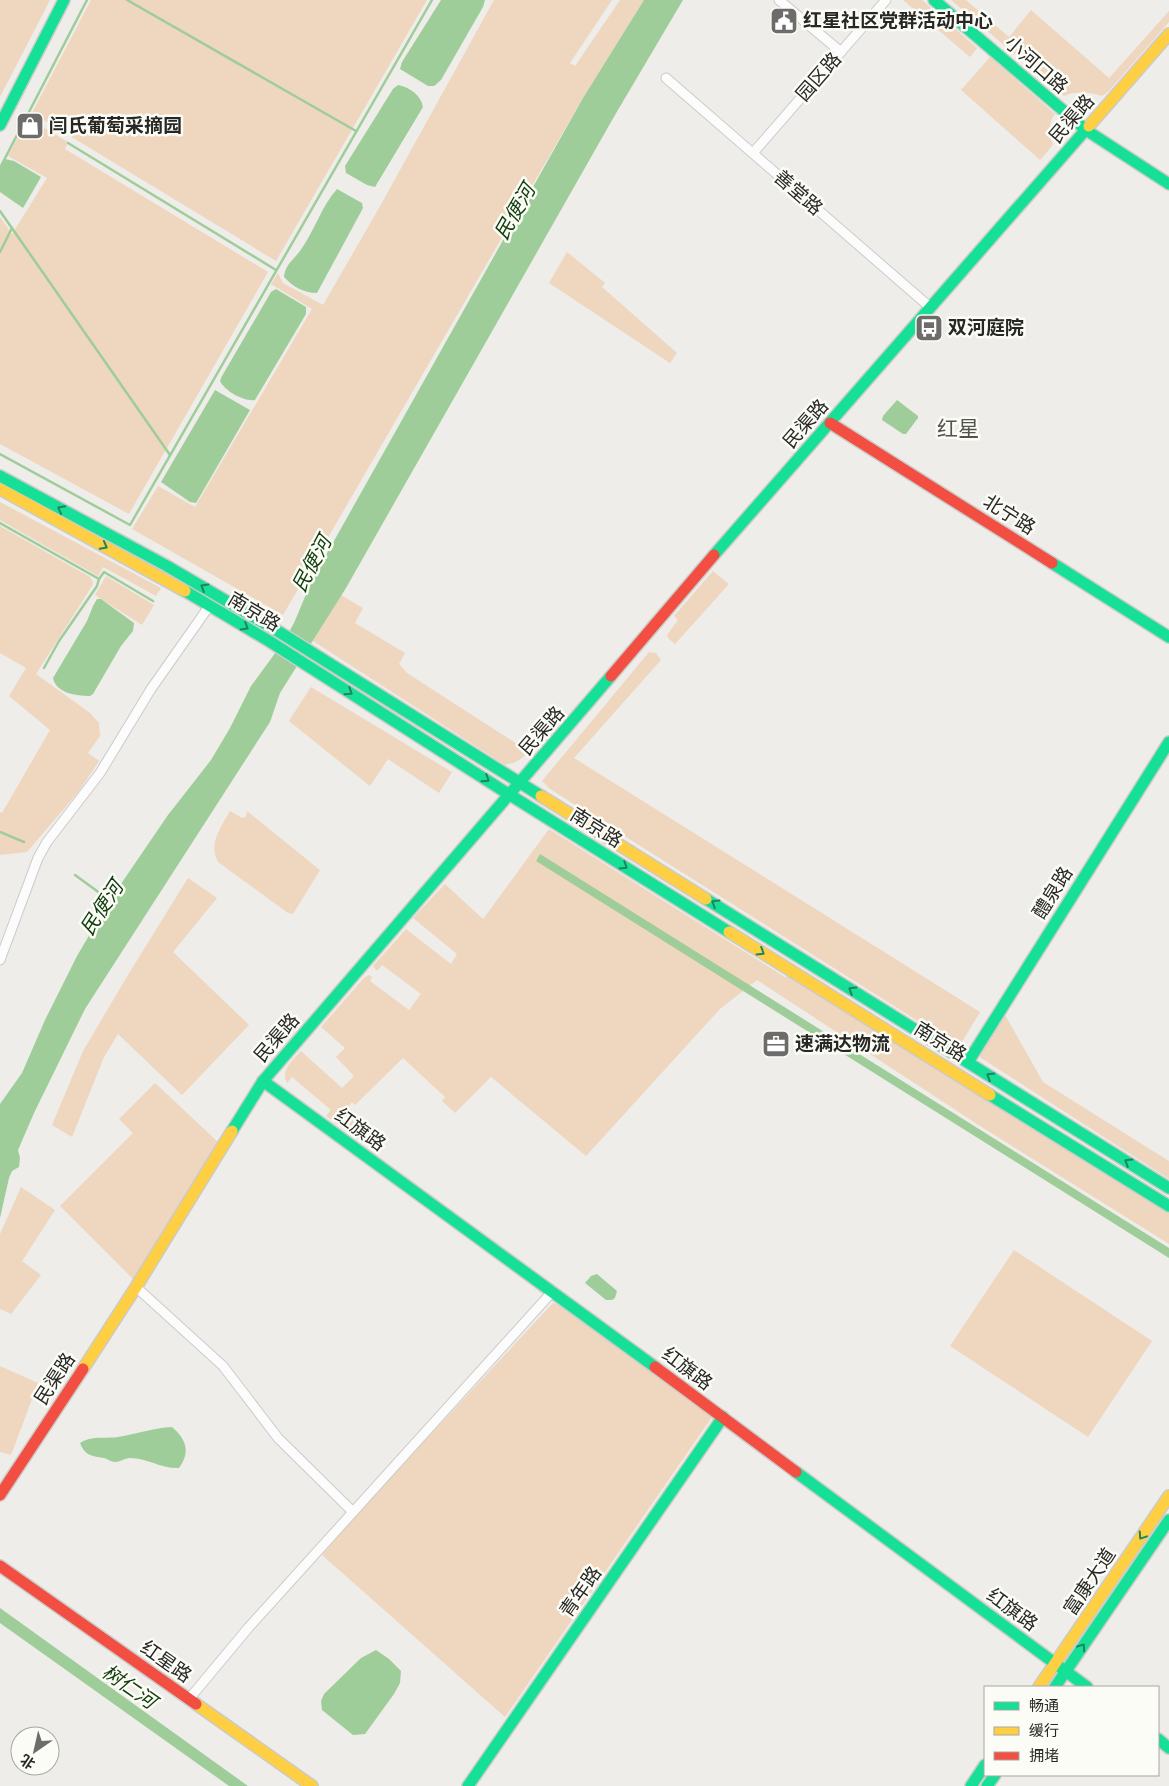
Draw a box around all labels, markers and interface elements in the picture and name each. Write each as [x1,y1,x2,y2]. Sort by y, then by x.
public building icon: 红星社区党群活动中心 [769,6,799,36]
place label: 红星社区党群活动中心 [803,10,993,32]
street label: 小河口路 [1000,32,1072,98]
street label: 园区路 [792,48,846,106]
street label: 民渠路 [1045,90,1099,148]
shop icon: 闫氏葡萄采摘园 [15,111,45,141]
place label: 闫氏葡萄采摘园 [49,115,182,137]
street label: 善堂路 [769,166,827,220]
water label: 民便河 [490,177,542,244]
bus stop icon: 双河庭院 [914,313,944,343]
place label: 双河庭院 [948,317,1024,339]
street label: 民渠路 [779,395,833,453]
district label: 红星 [937,417,979,441]
street label: 北宁路 [979,491,1039,539]
one-way arrow [58,505,67,515]
water label: 民便河 [288,529,338,596]
one-way arrow [99,540,108,550]
one-way arrow [200,584,209,594]
street label: 南京路 [224,588,284,636]
one-way arrow [240,620,249,630]
one-way arrow [344,685,353,695]
street label: 民渠路 [515,702,569,760]
one-way arrow [481,773,490,783]
street label: 南京路 [566,804,626,852]
one-way arrow [618,859,627,869]
street label: 醴泉路 [1029,863,1077,923]
water label: 民便河 [76,873,130,939]
one-way arrow [711,900,720,910]
one-way arrow [756,945,765,955]
one-way arrow [848,986,857,996]
street label: 民渠路 [250,1009,304,1067]
street label: 南京路 [910,1018,970,1066]
office icon: 速满达物流 [761,1029,791,1059]
place label: 速满达物流 [795,1033,890,1055]
one-way arrow [986,1073,995,1083]
street label: 红旗路 [330,1104,390,1156]
one-way arrow [1124,1159,1133,1168]
street label: 红旗路 [658,1343,716,1395]
street label: 民渠路 [30,1349,80,1409]
one-way arrow [1139,1531,1148,1540]
street label: 富康大道 [1060,1544,1120,1620]
street label: 青年路 [556,1562,606,1622]
street label: 红旗路 [982,1584,1042,1636]
street label: 红星路 [136,1637,196,1687]
one-way arrow [1076,1643,1085,1653]
water label: 树仁河 [98,1660,163,1716]
legend [984,1686,1159,1776]
text: 畅通 [1029,1697,1059,1715]
text: 缓行 [1029,1722,1059,1740]
north arrow [10,1726,60,1776]
text: 拥堵 [1029,1747,1059,1765]
text: 北 [17,1750,39,1772]

